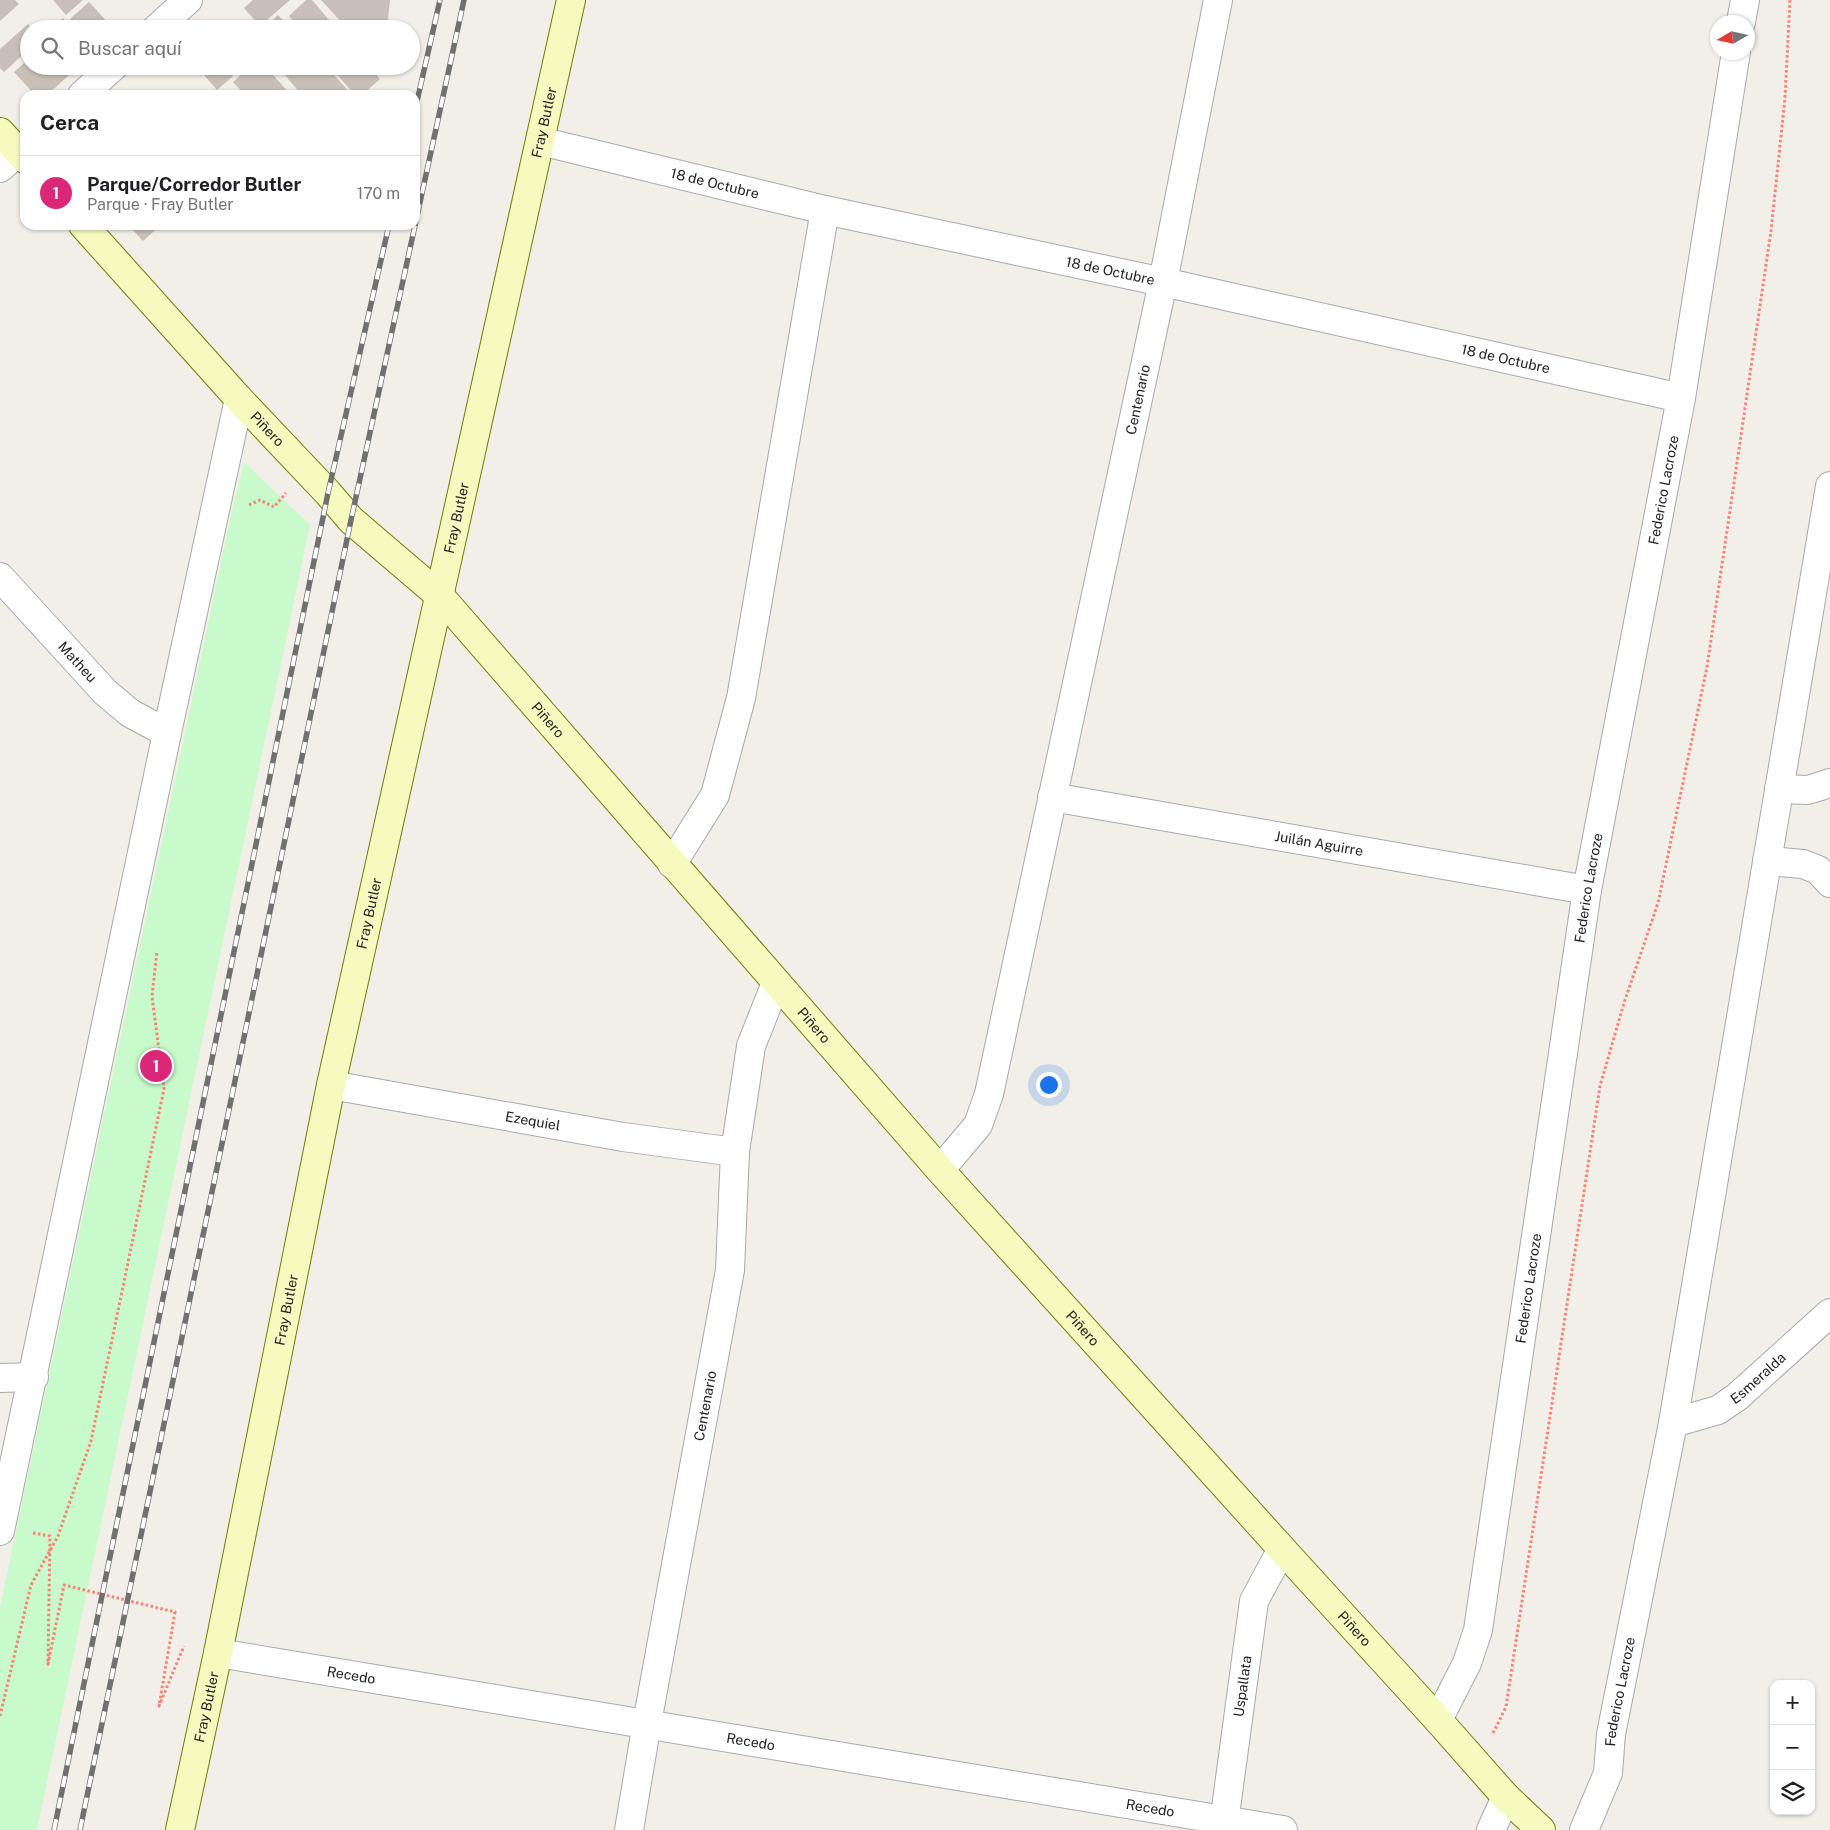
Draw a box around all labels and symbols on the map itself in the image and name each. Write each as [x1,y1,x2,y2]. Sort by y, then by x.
north arrow [1710,15,1755,60]
street label: Fray Butler [528,85,560,159]
street label: 18 de Octubre [669,165,761,202]
street label: 18 de Octubre [1064,254,1156,288]
street label: 18 de Octubre [1460,341,1552,376]
street label: Centenario [1123,363,1153,436]
street label: Piñero [247,408,288,450]
street label: Federico Lacroze [1645,434,1682,546]
street label: Fray Butler [441,481,472,555]
street label: Matheu [55,638,100,686]
street label: Piñero [528,699,568,741]
street label: Juilán Aguirre [1274,828,1365,859]
street label: Federico Lacroze [1571,832,1606,944]
street label: Fray Butler [353,876,385,950]
street label: Piñero [794,1004,834,1046]
pin: 1 [140,1047,172,1085]
your location [1036,1072,1062,1098]
street label: Ezequiel [504,1108,562,1134]
street label: Federico Lacroze [1512,1232,1544,1345]
street label: Fray Butler [271,1273,301,1347]
street label: Piñero [1063,1307,1103,1349]
street label: Esmeralda [1727,1349,1789,1407]
street label: Centenario [691,1369,719,1442]
street label: Piñero [1335,1608,1375,1649]
street label: Federico Lacroze [1602,1636,1638,1747]
street label: Uspallata [1230,1655,1255,1718]
street label: Recedo [326,1663,377,1687]
street label: Fray Butler [191,1670,222,1744]
street label: Recedo [725,1730,776,1753]
street label: Recedo [1125,1796,1176,1820]

